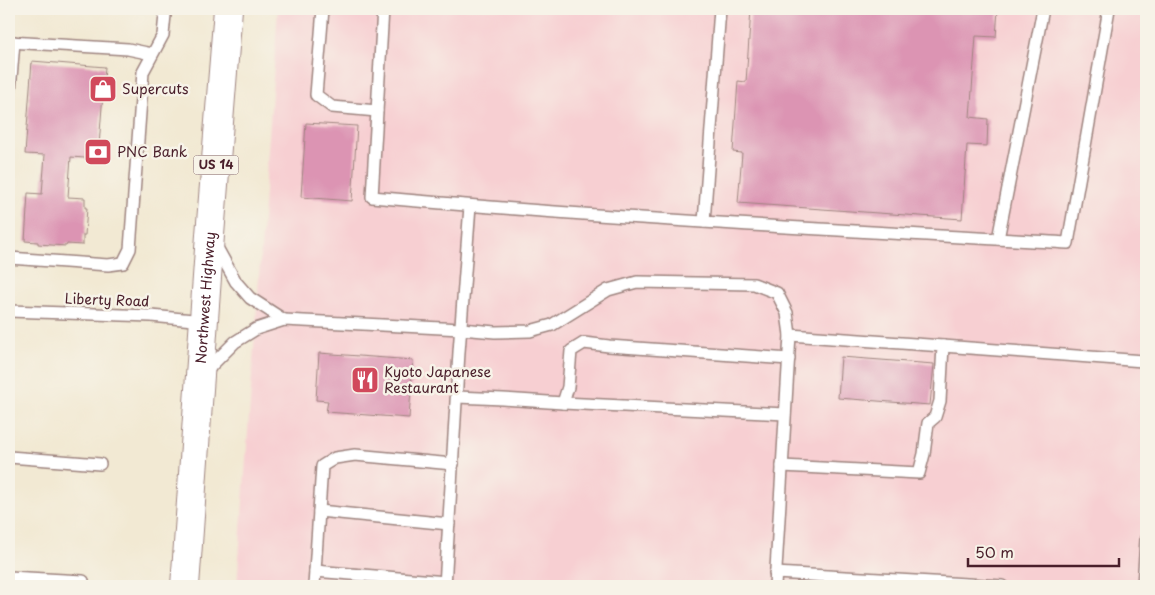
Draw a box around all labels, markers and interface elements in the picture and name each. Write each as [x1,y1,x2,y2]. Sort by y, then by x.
shop icon: Supercuts [88,74,118,104]
place label: Supercuts [122,78,189,99]
bank icon: PNC Bank [83,137,113,167]
place label: PNC Bank [117,141,188,162]
road number: US 14 [194,156,238,174]
street label: Northwest Highway [190,231,220,364]
street label: Liberty Road [64,288,150,311]
place label: Kyoto Japanese Restaurant [384,361,491,398]
restaurant icon: Kyoto Japanese Restaurant [350,365,380,395]
scale bar [968,535,1119,567]
text: 50 m [975,540,1014,563]

